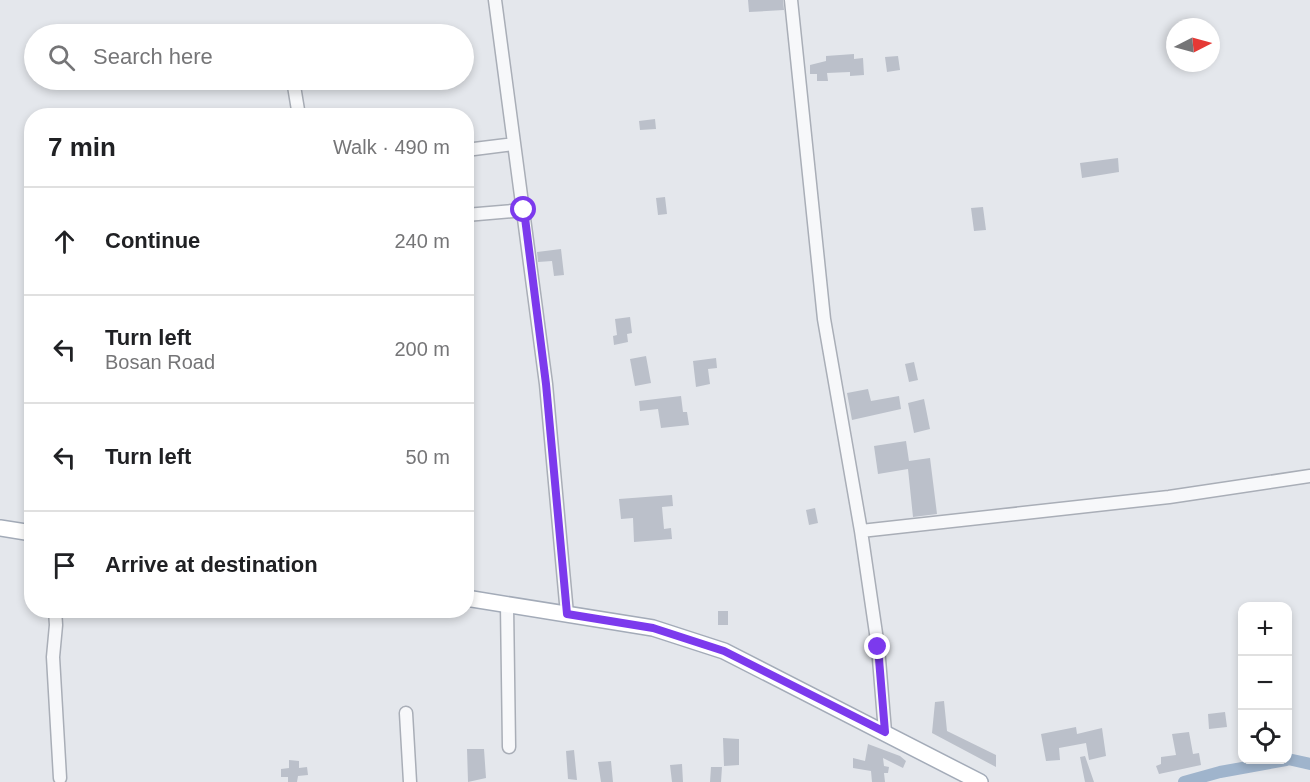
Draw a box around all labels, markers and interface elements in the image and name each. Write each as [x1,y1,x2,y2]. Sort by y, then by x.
north arrow [1166,18,1220,72]
search box [24,24,474,90]
icon: search [45,41,78,74]
text: Search here [93,44,213,69]
text: 7 min [48,132,116,162]
text: Walk · 490 m [333,136,450,158]
route start [510,196,536,222]
icon: ahead [48,225,81,258]
text: Continue [105,228,200,253]
text: 240 m [394,230,450,252]
text: Turn left [105,325,191,350]
icon: left [48,333,81,366]
text: 200 m [394,338,450,360]
text: Bosan Road [105,351,215,373]
icon: left [48,441,81,474]
text: Turn left [105,444,191,469]
text: 50 m [406,446,450,468]
icon: arrive [48,549,81,582]
text: Arrive at destination [105,552,318,577]
map controls [1238,602,1292,764]
button: + [1238,602,1292,656]
route end [864,633,890,659]
button: − [1238,656,1292,710]
button: locate [1238,710,1292,764]

